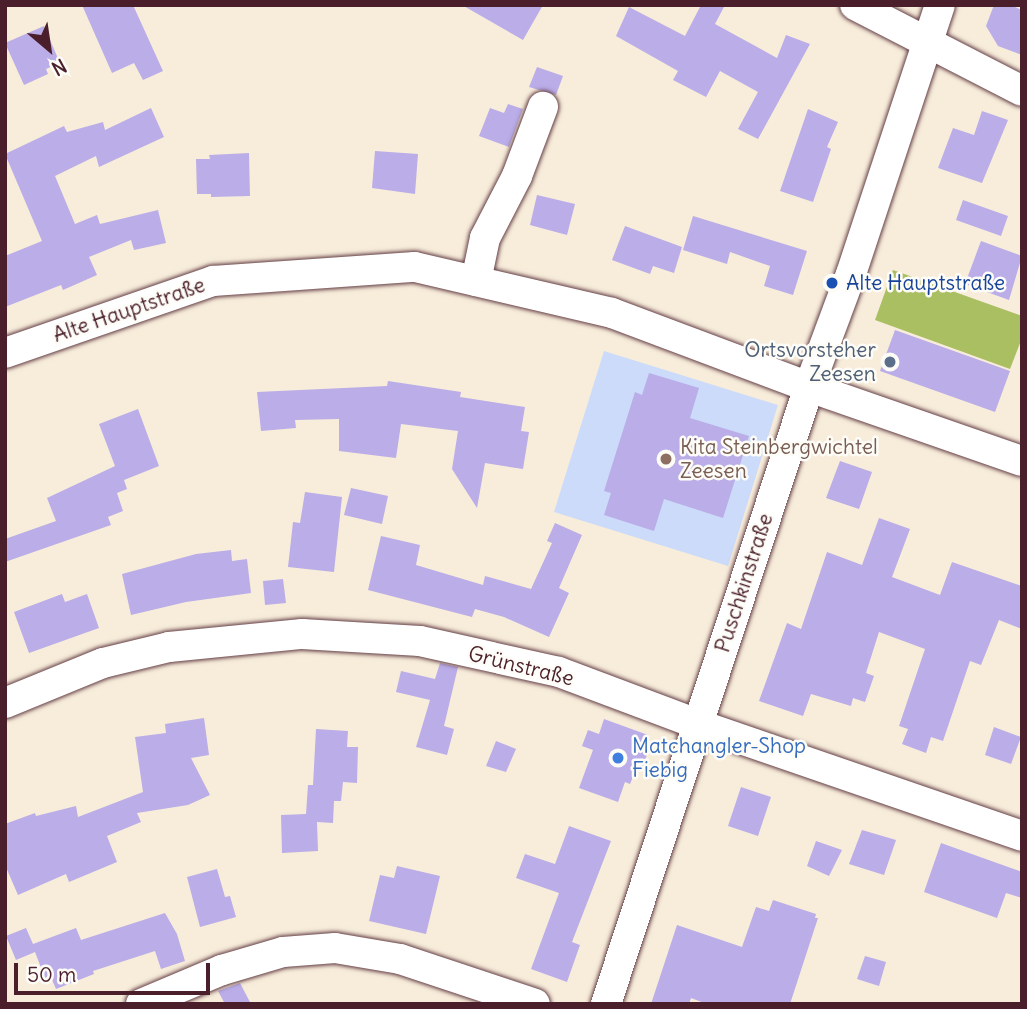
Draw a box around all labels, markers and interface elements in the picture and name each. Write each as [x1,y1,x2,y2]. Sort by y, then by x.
north arrow [14,14,84,84]
text: N [48,54,71,81]
place label: Alte Hauptstraße [846,270,1005,296]
street label: Alte Hauptstraße [50,272,208,348]
marker: Alte Hauptstraße [824,275,840,291]
place label: Ortsvorsteher Zeesen [744,337,876,387]
marker: Ortsvorsteher Zeesen [882,354,898,370]
place label: Kita Steinbergwichtel Zeesen [680,434,878,484]
marker: Kita Steinbergwichtel Zeesen [658,451,674,467]
street label: Puschkinstraße [710,510,778,656]
street label: Grünstraße [466,641,576,691]
place label: Matchangler-Shop Fiebig [632,733,806,783]
marker: Matchangler-Shop Fiebig [610,750,626,766]
scale bar [18,950,214,994]
text: 50 m [27,961,76,988]

